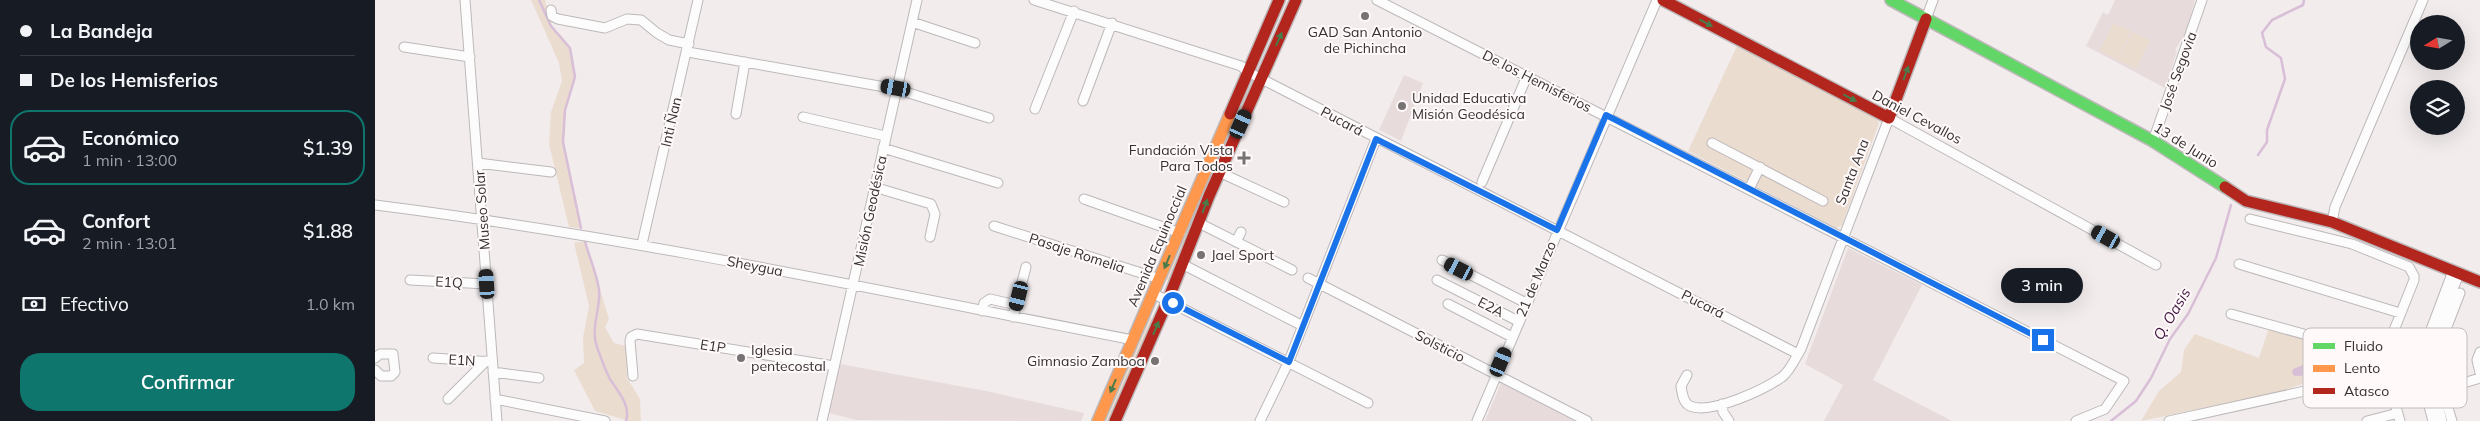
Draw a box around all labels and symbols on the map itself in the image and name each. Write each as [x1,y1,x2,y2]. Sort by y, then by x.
marker: GAD San Antonio de Pichincha [1359,10,1371,22]
north arrow [2410,15,2465,70]
one-way arrow [1699,19,1713,27]
place label: GAD San Antonio de Pichincha [1308,23,1422,57]
street label: José Segovia [2155,29,2201,113]
one-way arrow [1275,32,1283,46]
street label: De los Hemisferios [1479,46,1595,116]
one-way arrow [1903,65,1910,80]
car [879,78,912,98]
street label: Daniel Cevallos [1869,86,1965,148]
place label: Unidad Educativa Misión Geodésica [1412,89,1526,123]
one-way arrow [1843,94,1857,102]
street label: Inti Ñan [657,95,685,149]
marker: Unidad Educativa Misión Geodésica [1396,100,1408,112]
street label: Pucará [1318,102,1366,140]
car [1228,107,1253,141]
street label: 13 de Junio [2151,118,2221,172]
street label: Santa Ana [1831,136,1873,208]
place label: Fundación Vista Para Todos [1129,141,1233,175]
marker: Fundación Vista Para Todos [1237,151,1251,165]
street label: Misión Geodésica [849,154,891,268]
street label: Museo Solar [470,169,494,250]
street label: Avenida Equinoccial [1123,183,1191,309]
one-way arrow [1201,198,1209,213]
car [2089,223,2122,251]
street label: Pasaje Romelia [1027,229,1127,277]
street label: 21 de Marzo [1512,238,1560,320]
place label: Jael Sport [1211,246,1274,264]
marker: Jael Sport [1195,249,1207,261]
street label: Sheygua [725,252,785,280]
one-way arrow [1163,255,1171,269]
car [1442,256,1475,282]
callout: 3 min [2002,268,2084,302]
car [478,269,495,299]
street label: E1Q [435,272,463,292]
car [1008,280,1029,312]
water label: Q. Oasis [2149,284,2194,343]
street label: Pucará [1678,286,1728,322]
route start [1162,292,1184,314]
street label: E2A [1475,293,1508,321]
one-way arrow [1152,321,1160,335]
street label: Solsticio [1412,326,1468,366]
legend [2303,328,2467,408]
route end [2032,329,2054,351]
street label: E1P [699,335,727,357]
text: Fluido [2344,337,2383,355]
place label: Iglesia pentecostal [751,341,826,375]
car [1488,345,1513,379]
street label: E1N [448,350,476,370]
marker: Iglesia pentecostal [735,352,747,364]
place label: Gimnasio Zamboa [1027,352,1145,370]
marker: Gimnasio Zamboa [1149,355,1161,367]
text: Lento [2344,359,2380,377]
one-way arrow [1108,379,1116,393]
text: Atasco [2344,382,2389,400]

